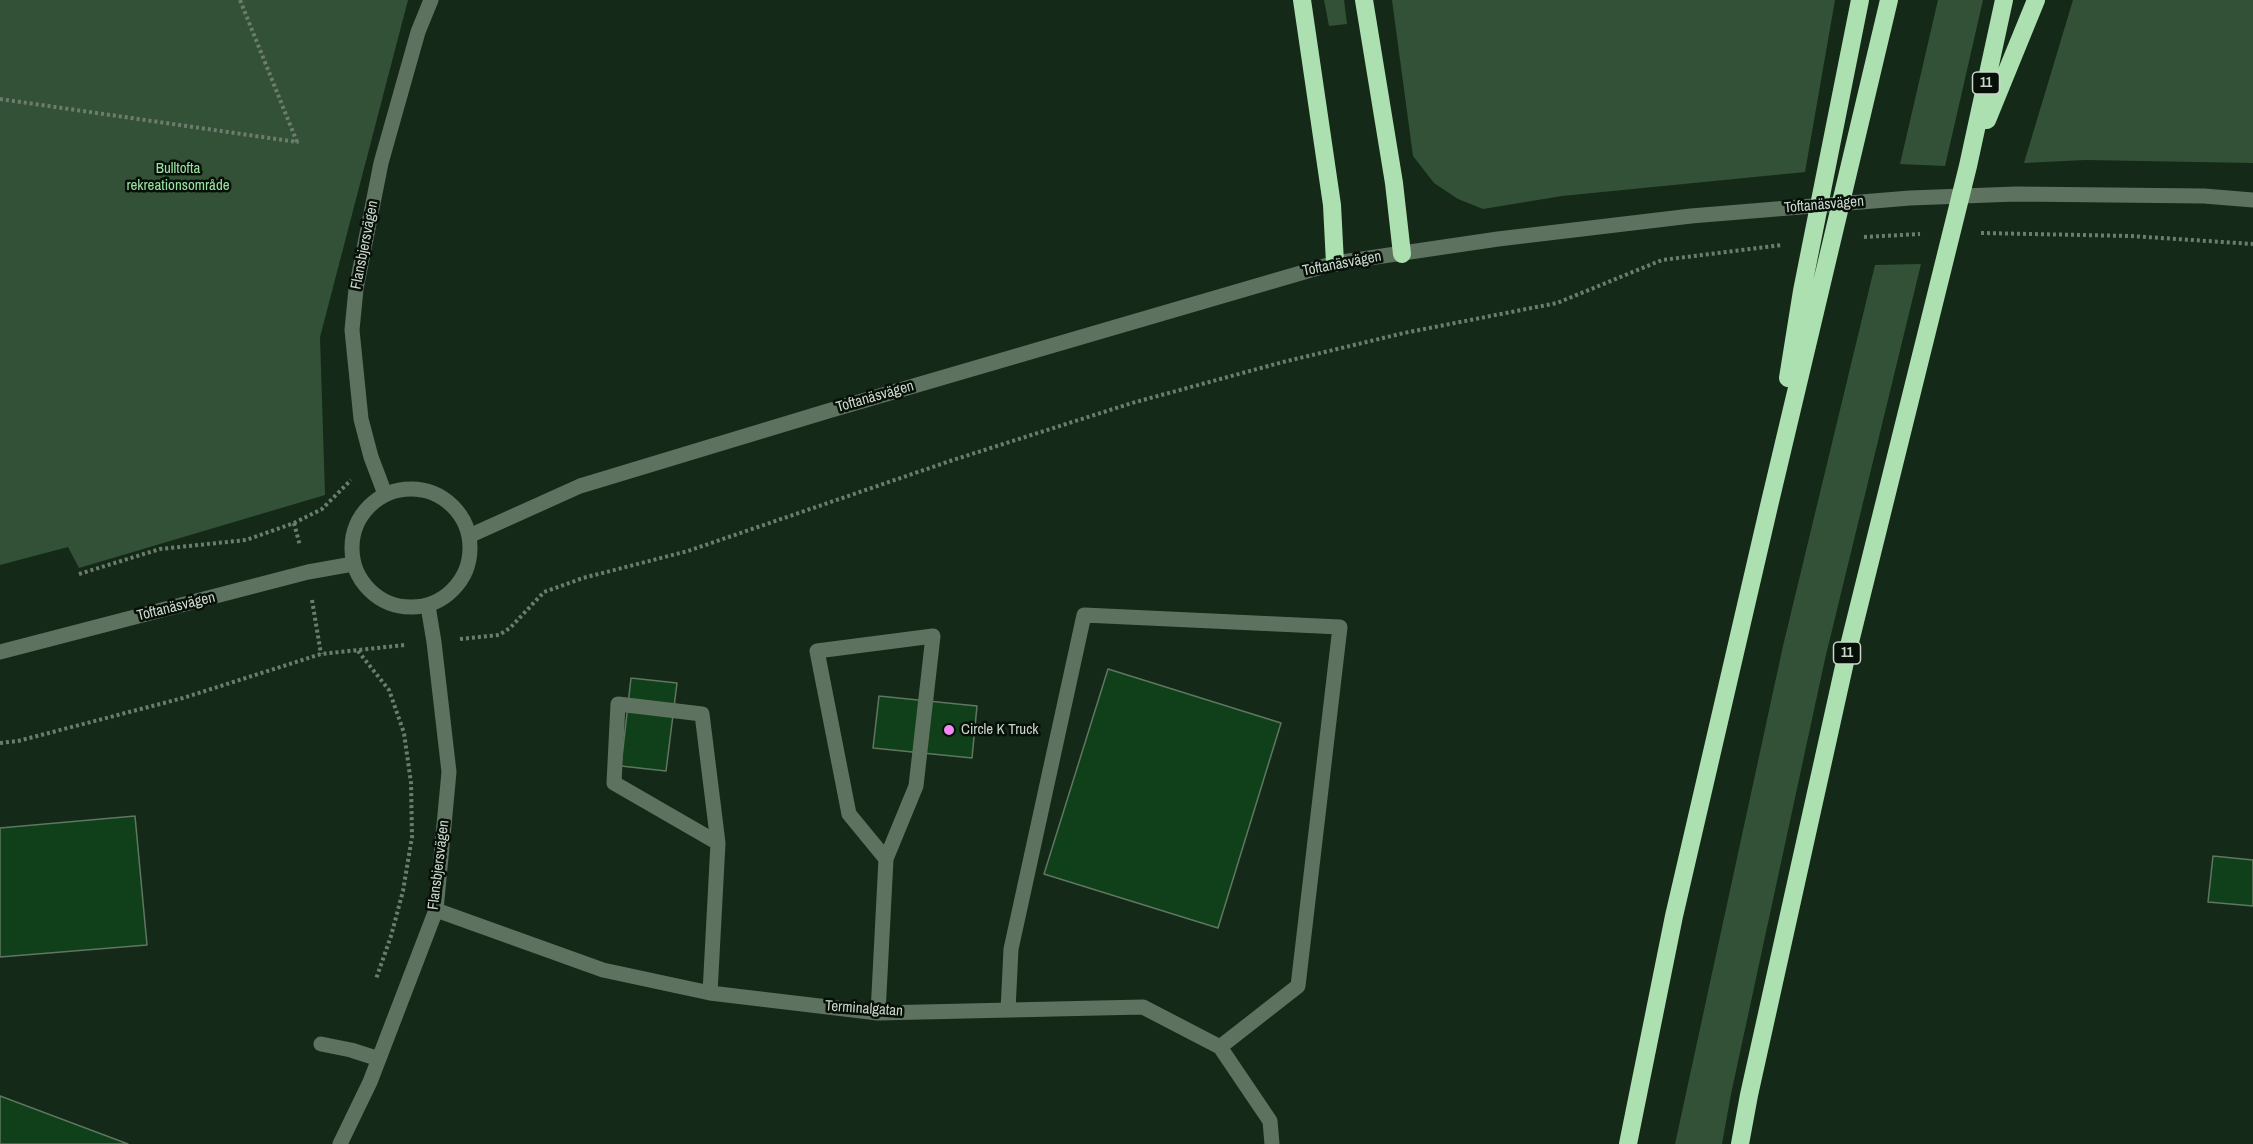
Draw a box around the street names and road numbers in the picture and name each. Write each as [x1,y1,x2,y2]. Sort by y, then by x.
road number: 11 [1972,72,2000,94]
street label: Toftanäsvägen [1783,193,1865,217]
street label: Flansbjersvägen [348,199,382,291]
street label: Toftanäsvägen [1301,248,1383,280]
street label: Toftanäsvägen [834,377,916,417]
street label: Toftanäsvägen [135,589,217,625]
road number: 11 [1834,642,1860,664]
street label: Flansbjersvägen [425,819,453,911]
street label: Terminalgatan [824,997,904,1021]

